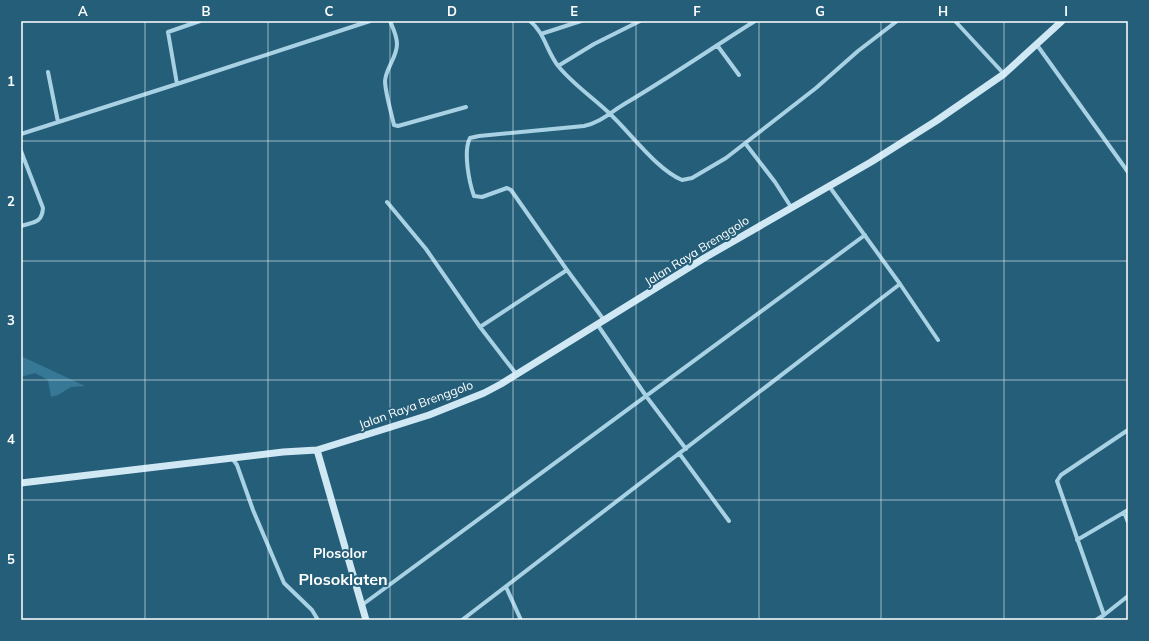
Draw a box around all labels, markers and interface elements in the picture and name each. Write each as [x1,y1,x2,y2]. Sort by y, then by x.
text: A [78,3,88,19]
text: B [202,3,211,19]
text: C [325,3,334,19]
text: D [447,3,457,19]
text: E [570,3,578,19]
text: F [693,3,701,19]
text: G [815,3,825,19]
text: H [938,3,948,19]
text: I [1064,3,1068,19]
text: 1 [7,73,15,89]
text: 2 [7,193,15,209]
street label: Jalan Raya Brenggolo [642,212,752,289]
text: 3 [7,312,15,328]
street label: Jalan Raya Brenggolo [357,377,475,432]
text: 4 [7,431,15,447]
district label: Plosolor [313,544,368,562]
text: 5 [7,551,15,567]
district label: Plosoklaten [298,569,388,589]

